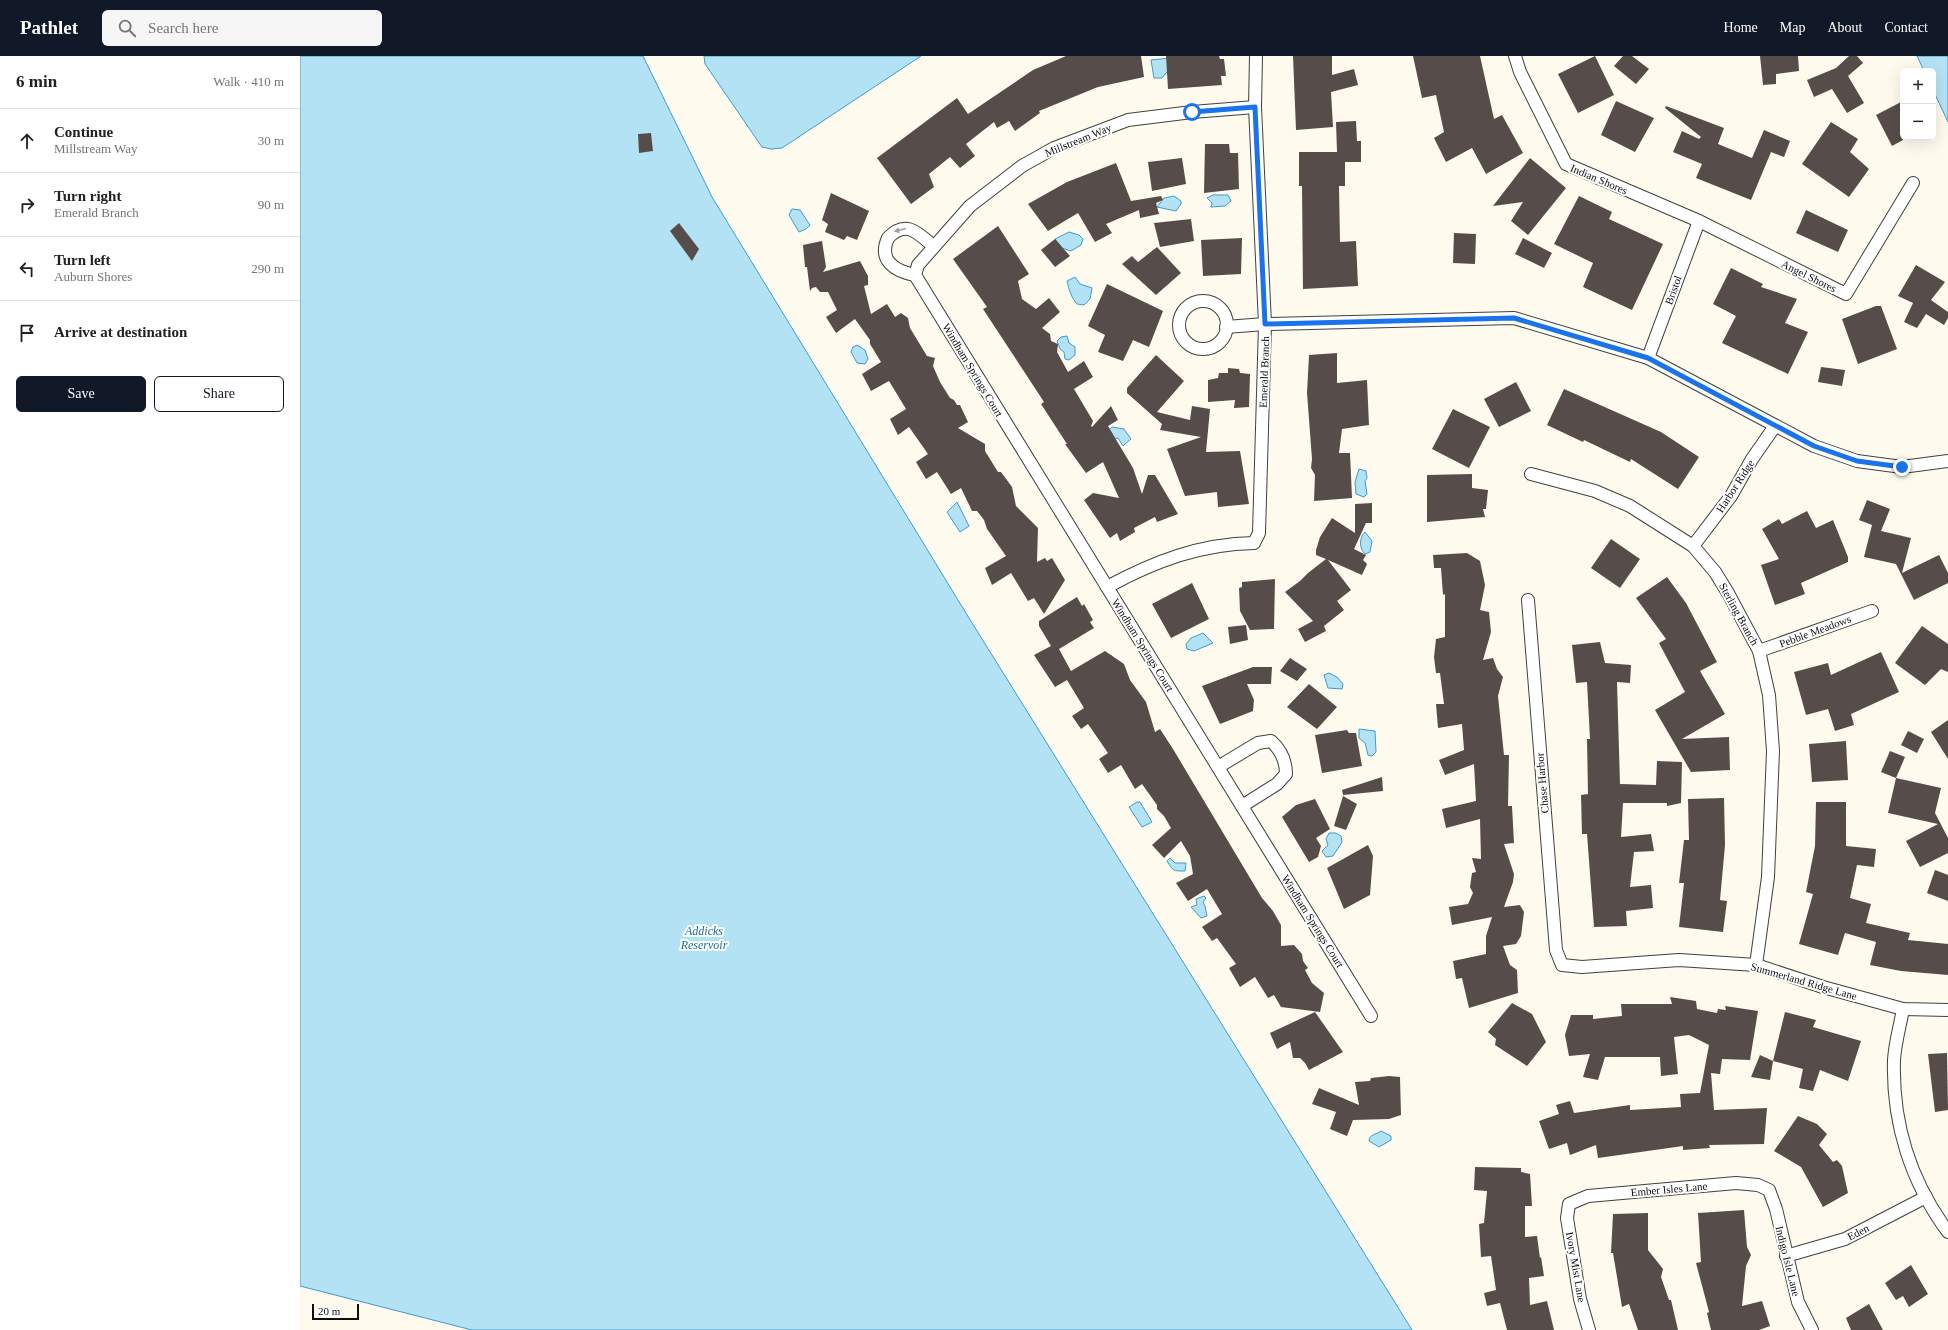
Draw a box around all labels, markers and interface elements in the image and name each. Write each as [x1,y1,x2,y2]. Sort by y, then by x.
search box [102,10,382,46]
text: Pathlet [20,17,78,38]
icon: search [116,17,138,39]
text: Search here [148,20,218,36]
text: Home [1724,20,1758,35]
text: Map [1780,20,1805,35]
text: About [1827,20,1862,35]
text: Contact [1884,20,1928,35]
map controls [1900,68,1936,140]
button: + [1900,68,1936,104]
text: 6 min [16,72,57,91]
text: Walk · 410 m [213,74,284,89]
route start [1183,103,1201,121]
button: − [1900,104,1936,140]
street label: Millstream Way [1043,121,1113,159]
text: Continue [54,124,113,140]
icon: ahead [16,130,38,152]
text: 30 m [258,133,284,148]
text: Millstream Way [54,141,138,156]
street label: Indian Shores [1569,162,1629,196]
text: Turn right [54,188,121,204]
icon: right [16,194,38,216]
text: 90 m [258,197,284,212]
text: Emerald Branch [54,205,139,220]
one-way arrow [894,228,907,234]
text: Turn left [54,252,111,268]
icon: left [16,258,38,280]
street label: Angel Shores [1780,258,1838,294]
text: 290 m [251,261,284,276]
text: Auburn Shores [54,269,132,284]
street label: Bristol [1662,274,1684,306]
street label: Windham Springs Court [940,321,1006,419]
icon: arrive [16,322,38,344]
text: Arrive at destination [54,324,187,340]
street label: Emerald Branch [1257,335,1271,408]
button: Save [16,376,146,412]
button: Share [154,376,284,412]
street label: Harbor Ridge [1714,457,1756,515]
route end [1893,458,1911,476]
street label: Sterling Branch [1717,581,1761,648]
street label: Windham Springs Court [1110,596,1176,694]
street label: Pebble Meadows [1777,612,1853,650]
street label: Chase Harbor [1533,752,1551,814]
street label: Windham Springs Court [1280,872,1346,970]
water label: Addicks Reservoir [680,924,728,952]
street label: Summerland Ridge Lane [1749,960,1859,1002]
street label: Ember Isles Lane [1630,1180,1708,1198]
street label: Eden [1845,1221,1871,1242]
street label: Indigo Isle Lane [1773,1225,1803,1298]
street label: Ivory Mist Lane [1564,1231,1588,1303]
scale bar [312,1302,359,1321]
text: 20 m [318,1305,340,1317]

